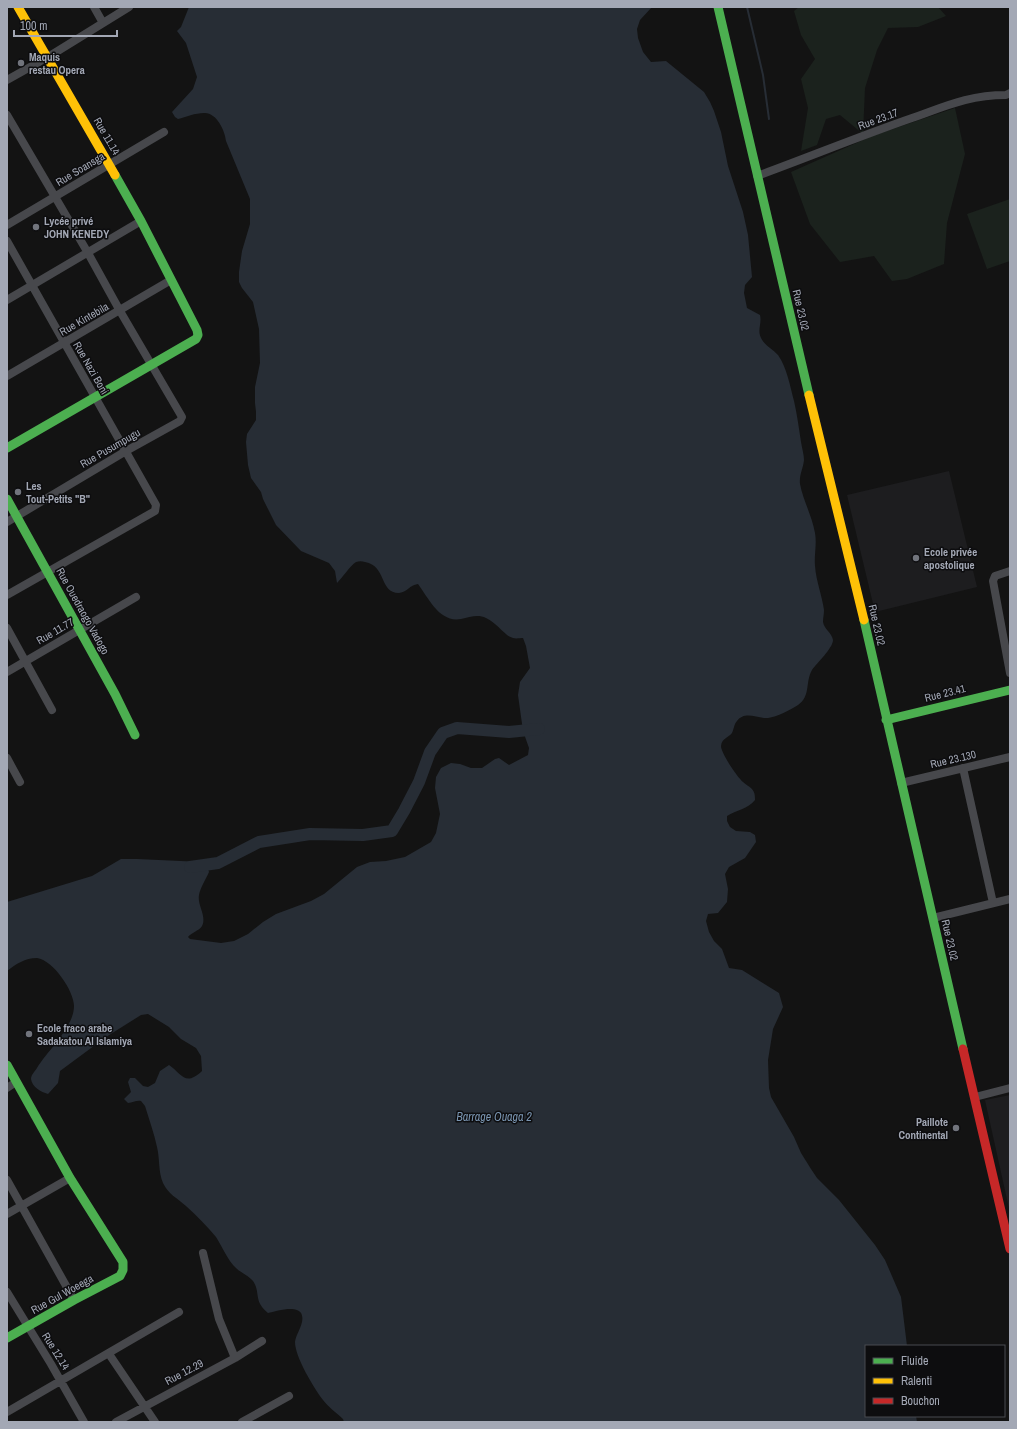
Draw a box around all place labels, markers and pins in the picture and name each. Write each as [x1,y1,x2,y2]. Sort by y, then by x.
place label: Maquis restau Opera [29,50,85,77]
marker: Maquis restau Opera [16,58,26,68]
place label: Lycée privé JOHN KENEDY [44,214,110,241]
marker: Lycée privé JOHN KENEDY [31,222,41,232]
place label: Les Tout-Petits "B" [26,479,90,506]
marker: Les Tout-Petits "B" [13,487,23,497]
place label: Ecole privée apostolique [924,545,977,572]
marker: Ecole privée apostolique [911,553,921,563]
place label: Ecole fraco arabe Sadakatou Al Islamiya [37,1021,132,1048]
marker: Ecole fraco arabe Sadakatou Al Islamiya [24,1029,34,1039]
place label: Paillote Continental [898,1115,948,1142]
marker: Paillote Continental [951,1123,961,1133]

